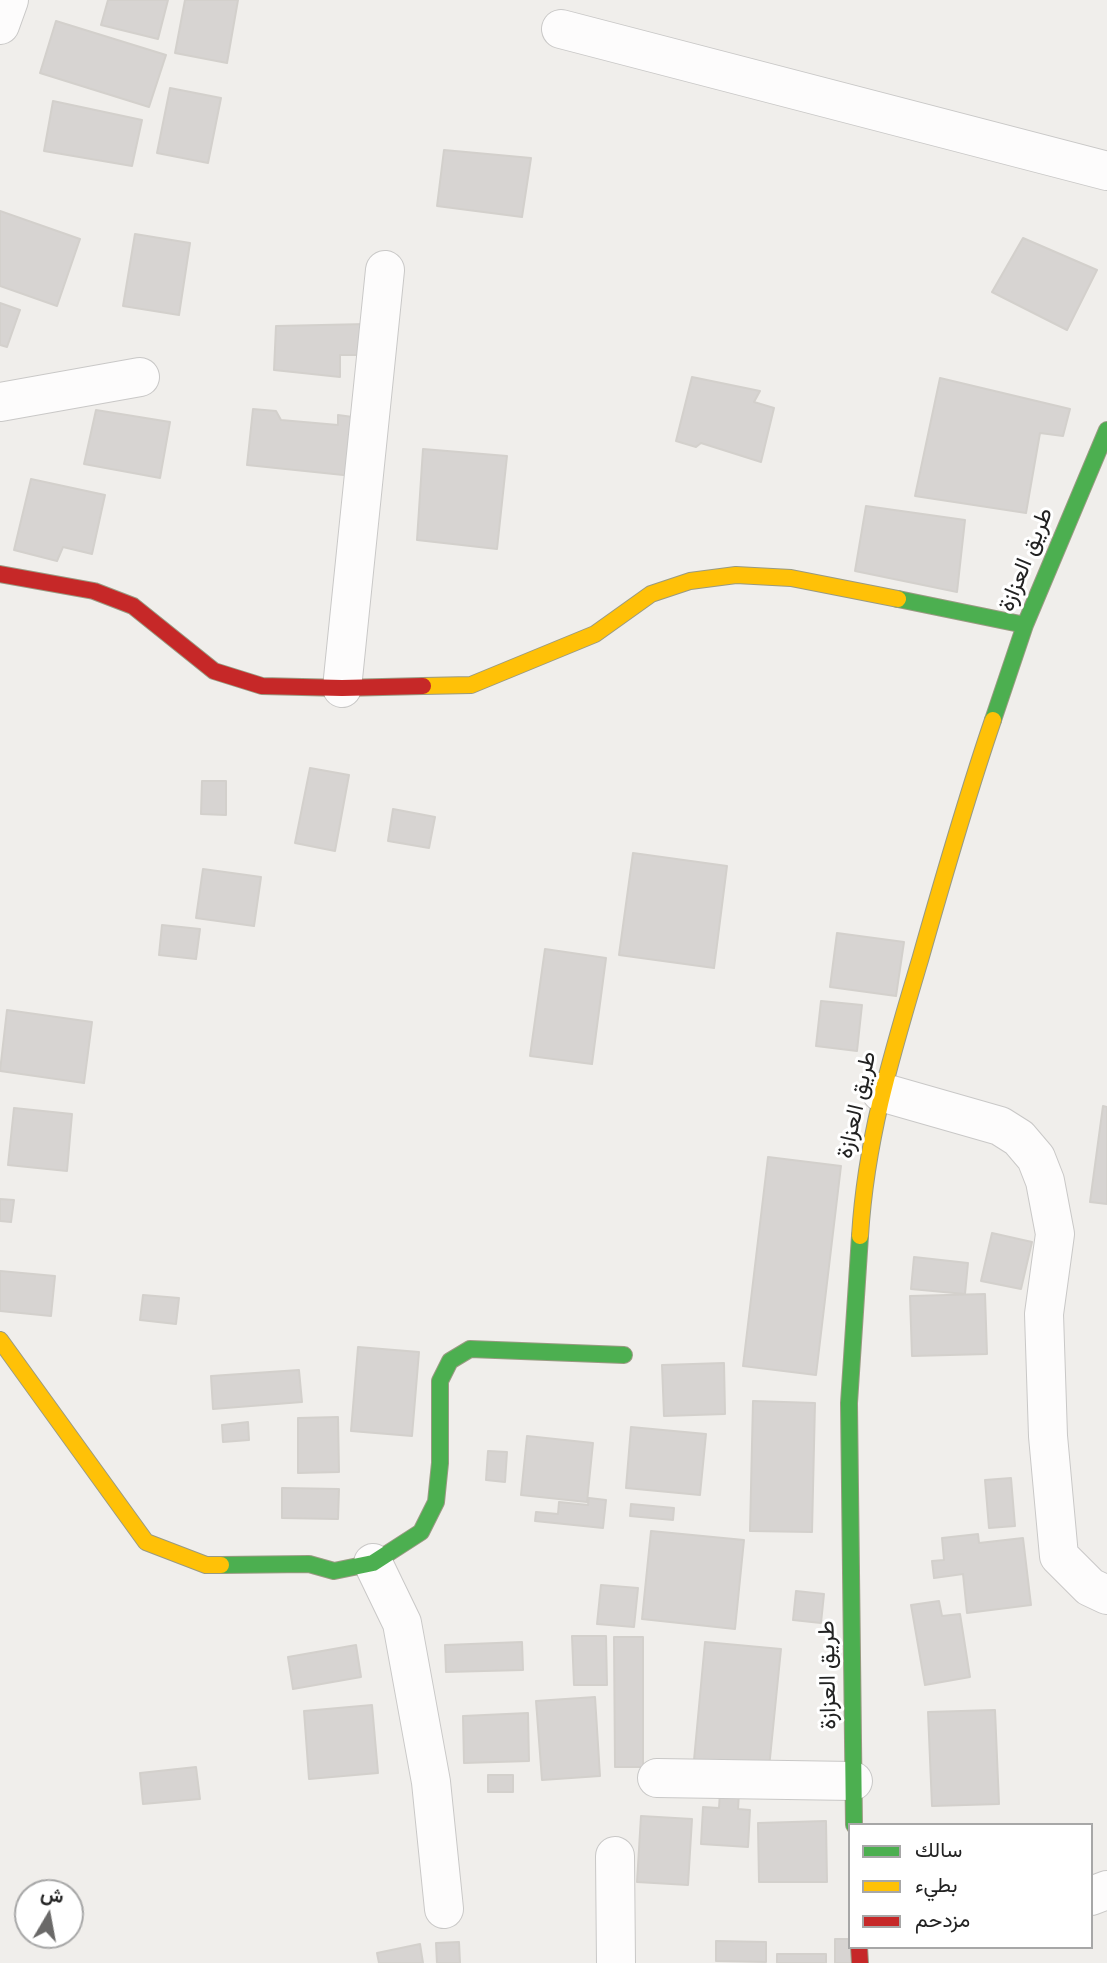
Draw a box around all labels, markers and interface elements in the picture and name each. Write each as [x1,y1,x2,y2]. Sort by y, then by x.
street label: طريق العزازة [994,504,1060,616]
street label: طريق العزازة [832,1049,884,1161]
street label: طريق العزازة [814,1620,844,1730]
legend [848,1823,1093,1949]
text: سالك [915,1836,962,1864]
text: بطيء [915,1871,958,1899]
north arrow [14,1879,84,1949]
text: ش [39,1881,66,1910]
text: مزدحم [915,1906,970,1934]

